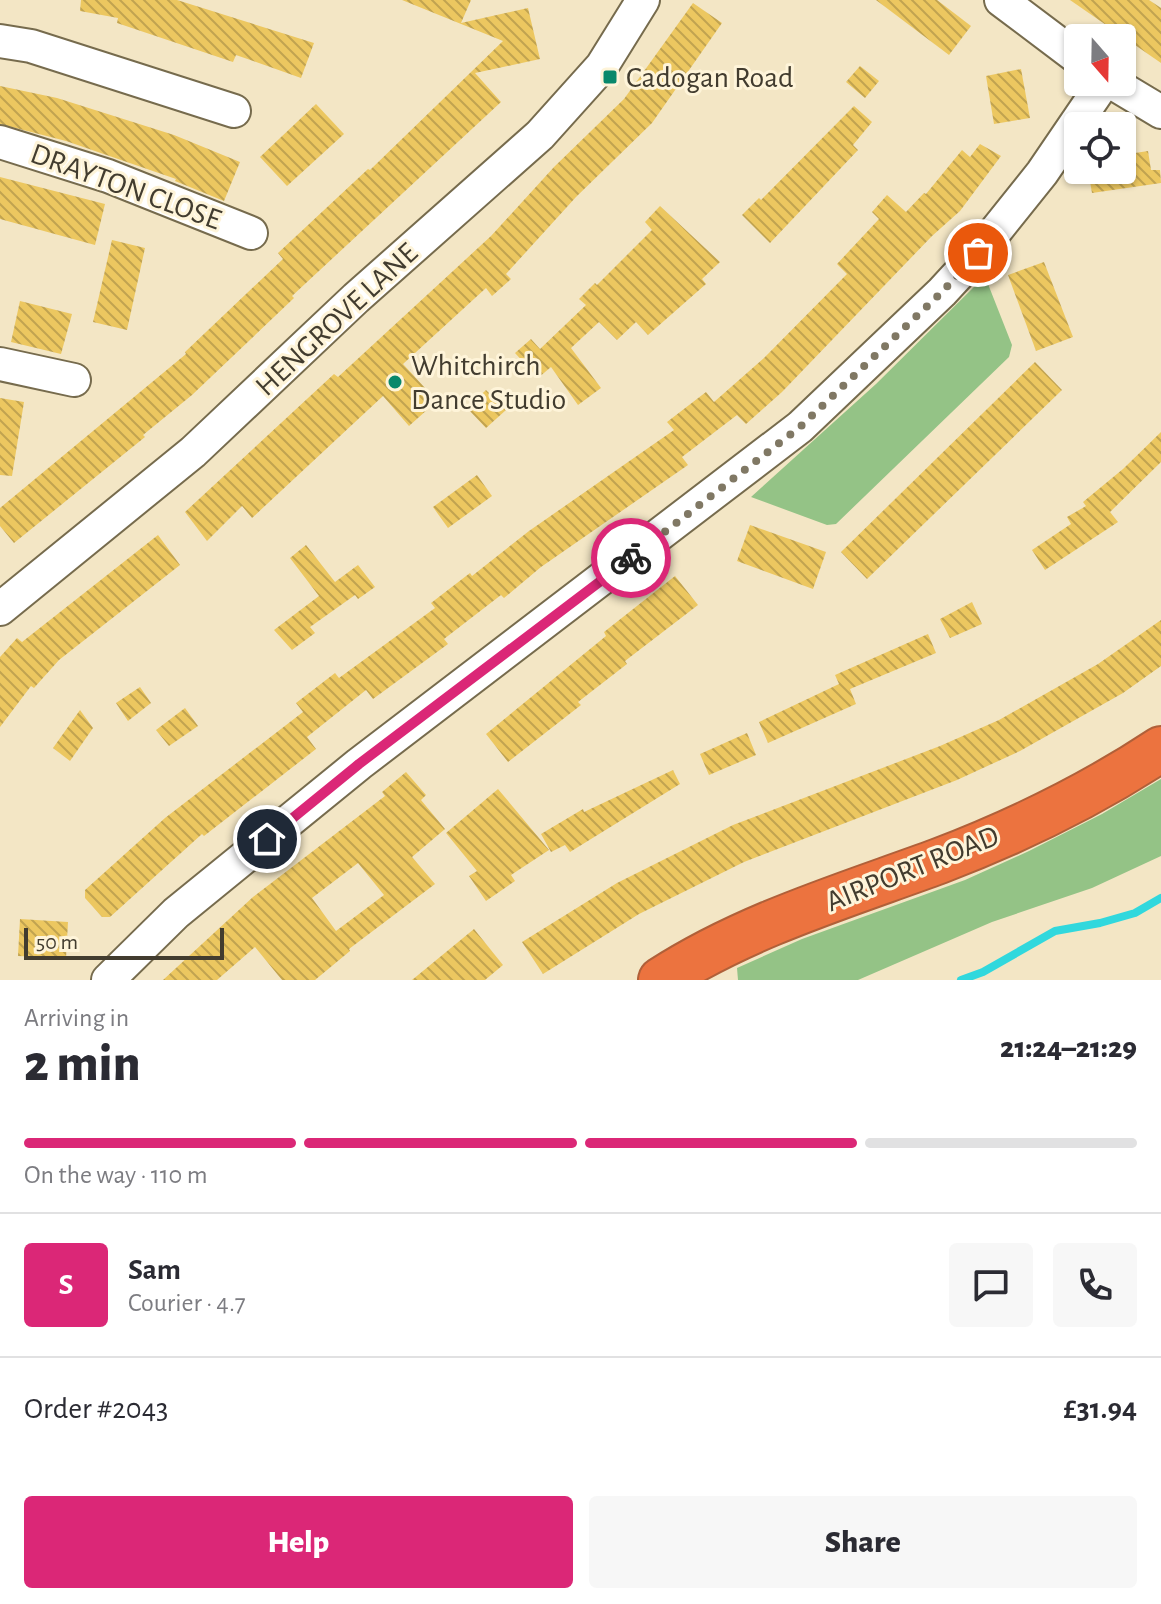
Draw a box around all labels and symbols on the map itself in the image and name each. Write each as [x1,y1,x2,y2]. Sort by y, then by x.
north arrow [1064,24,1136,96]
place label: Cadogan Road [626,63,794,93]
marker: Cadogan Road [601,68,619,86]
street label: DRAYTON CLOSE [26,139,225,235]
pin [944,219,1012,287]
street label: HENGROVE LANE [250,237,423,402]
place label: Whitchirch Dance Studio [411,351,566,415]
marker: Whitchirch Dance Studio [386,373,404,391]
courier [591,518,671,598]
pin [233,805,301,873]
street label: AIRPORT ROAD [822,821,1003,917]
scale bar [24,924,224,960]

